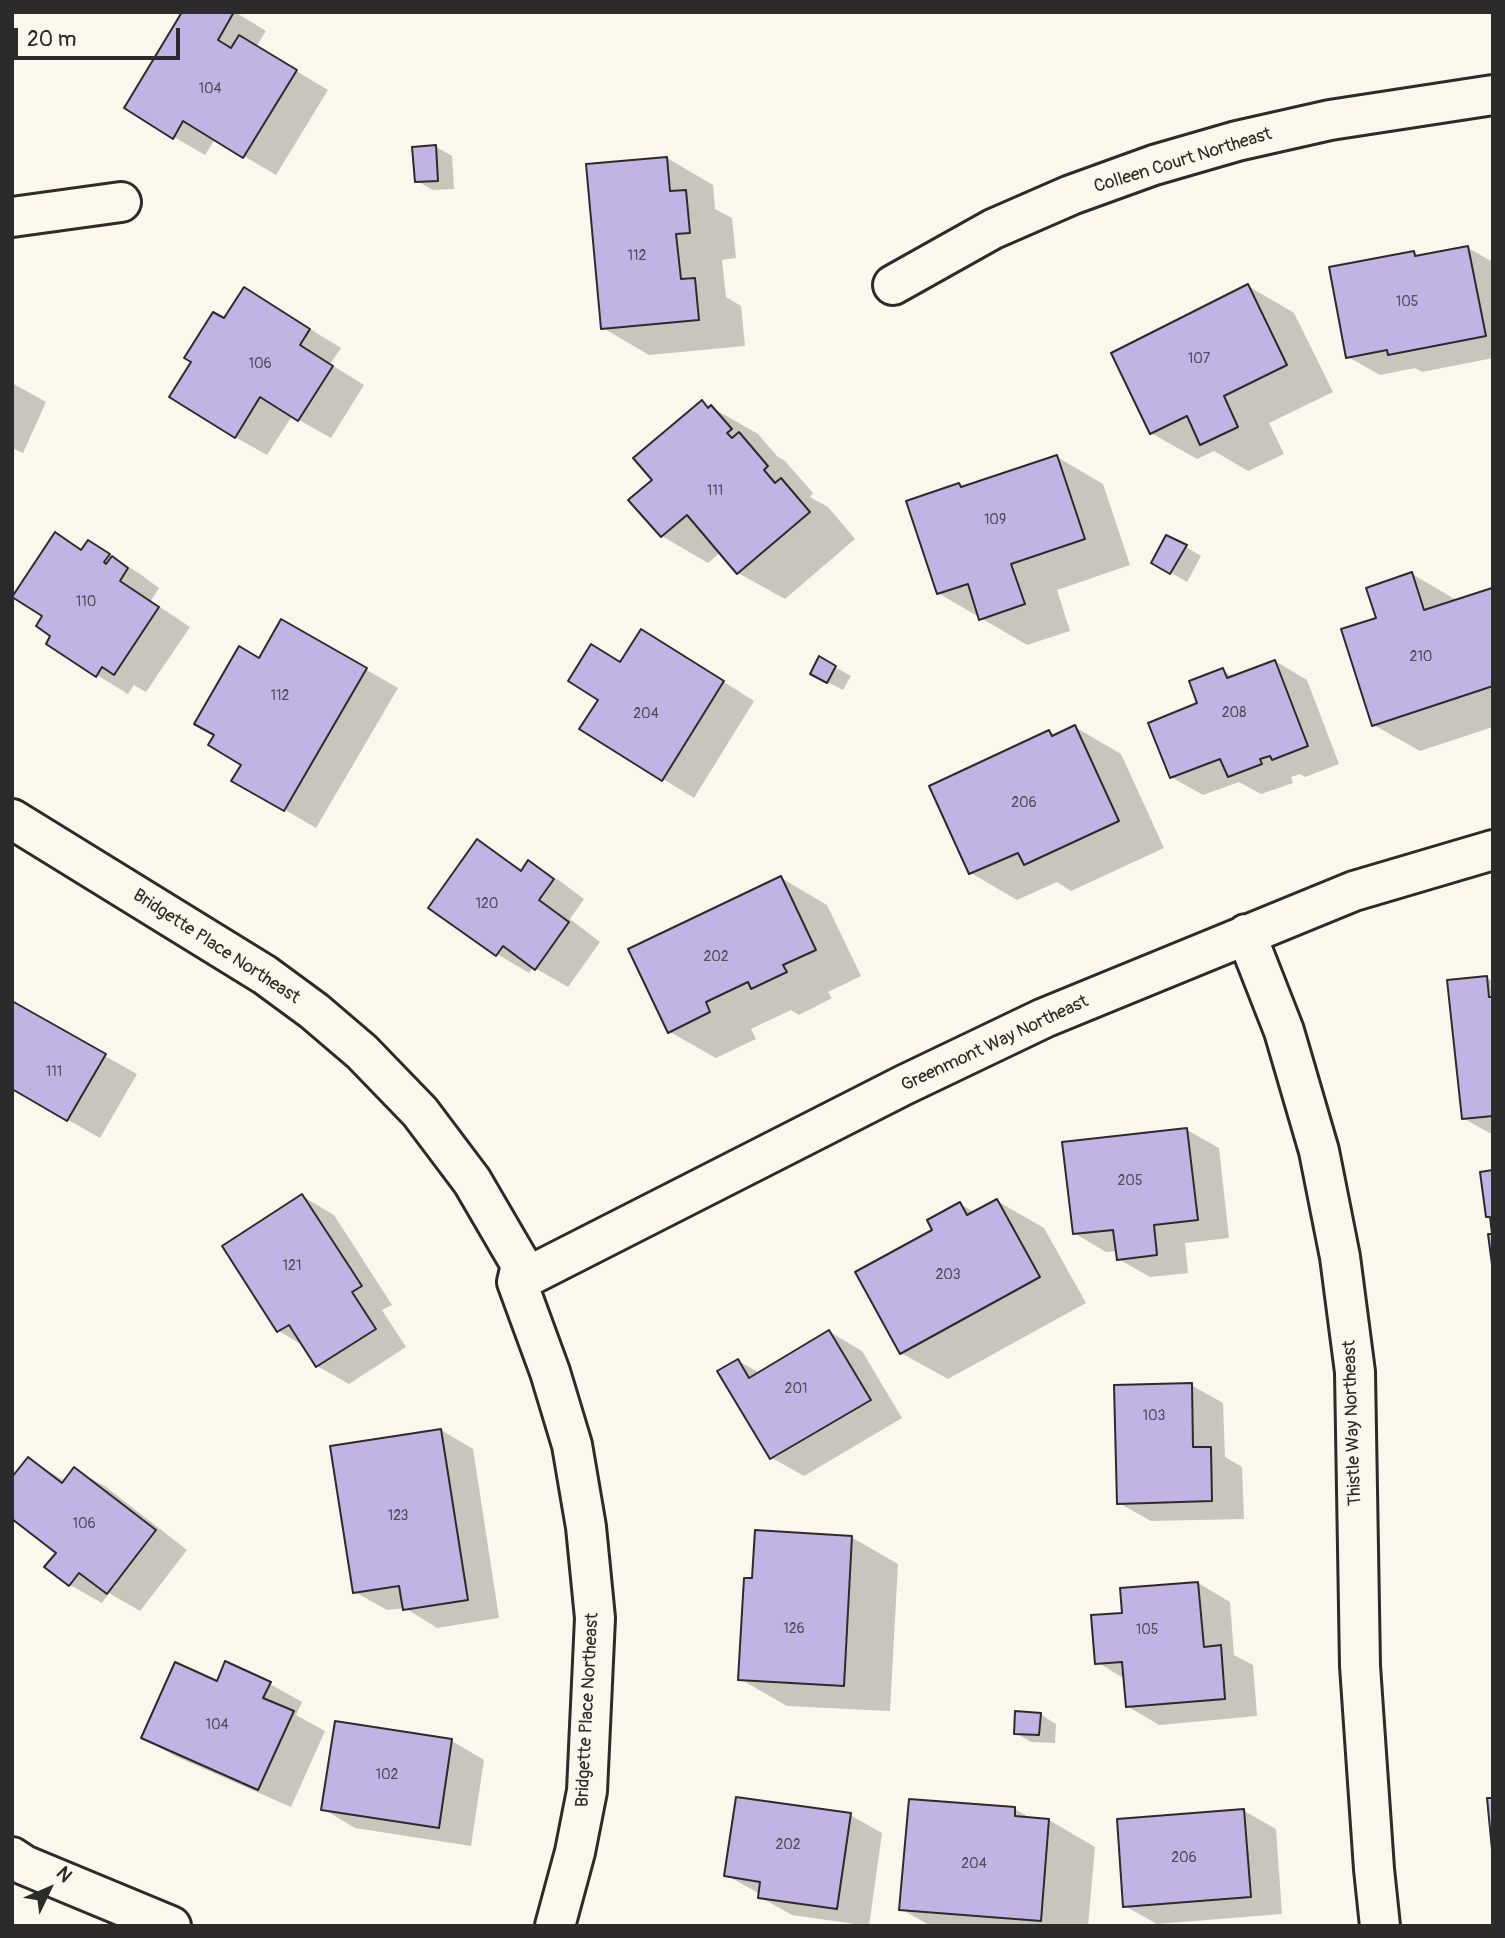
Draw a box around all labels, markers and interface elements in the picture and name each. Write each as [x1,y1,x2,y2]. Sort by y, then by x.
scale bar [18,14,184,58]
text: 20 m [27,26,76,53]
house number: 104 [198,81,222,97]
street label: Colleen Court Northeast [1092,124,1274,198]
house number: 112 [628,248,646,264]
house number: 105 [1396,294,1418,310]
house number: 107 [1188,351,1210,367]
house number: 106 [248,356,272,372]
house number: 111 [707,483,723,499]
house number: 109 [984,512,1006,528]
house number: 110 [76,594,96,610]
house number: 210 [1410,649,1432,665]
house number: 112 [271,688,289,704]
house number: 208 [1222,705,1246,721]
house number: 204 [633,706,659,722]
house number: 206 [1011,795,1037,811]
street label: Bridgette Place Northeast [128,885,304,1009]
house number: 120 [476,896,498,912]
house number: 202 [703,949,729,965]
street label: Greenmont Way Northeast [898,991,1092,1097]
house number: 111 [46,1064,62,1080]
house number: 205 [1118,1173,1142,1189]
house number: 121 [283,1258,301,1274]
house number: 203 [935,1267,961,1283]
street label: Thistle Way Northeast [1339,1340,1367,1506]
house number: 201 [785,1381,807,1397]
house number: 103 [1143,1408,1165,1424]
house number: 123 [388,1508,408,1524]
house number: 106 [72,1516,96,1532]
street label: Bridgette Place Northeast [572,1612,604,1808]
house number: 126 [783,1621,805,1637]
house number: 105 [1136,1622,1158,1638]
house number: 104 [205,1717,229,1733]
house number: 102 [376,1767,398,1783]
house number: 202 [775,1837,801,1853]
house number: 206 [1171,1850,1197,1866]
north arrow [14,1854,84,1924]
house number: 204 [961,1856,987,1872]
text: N [51,1861,77,1887]

